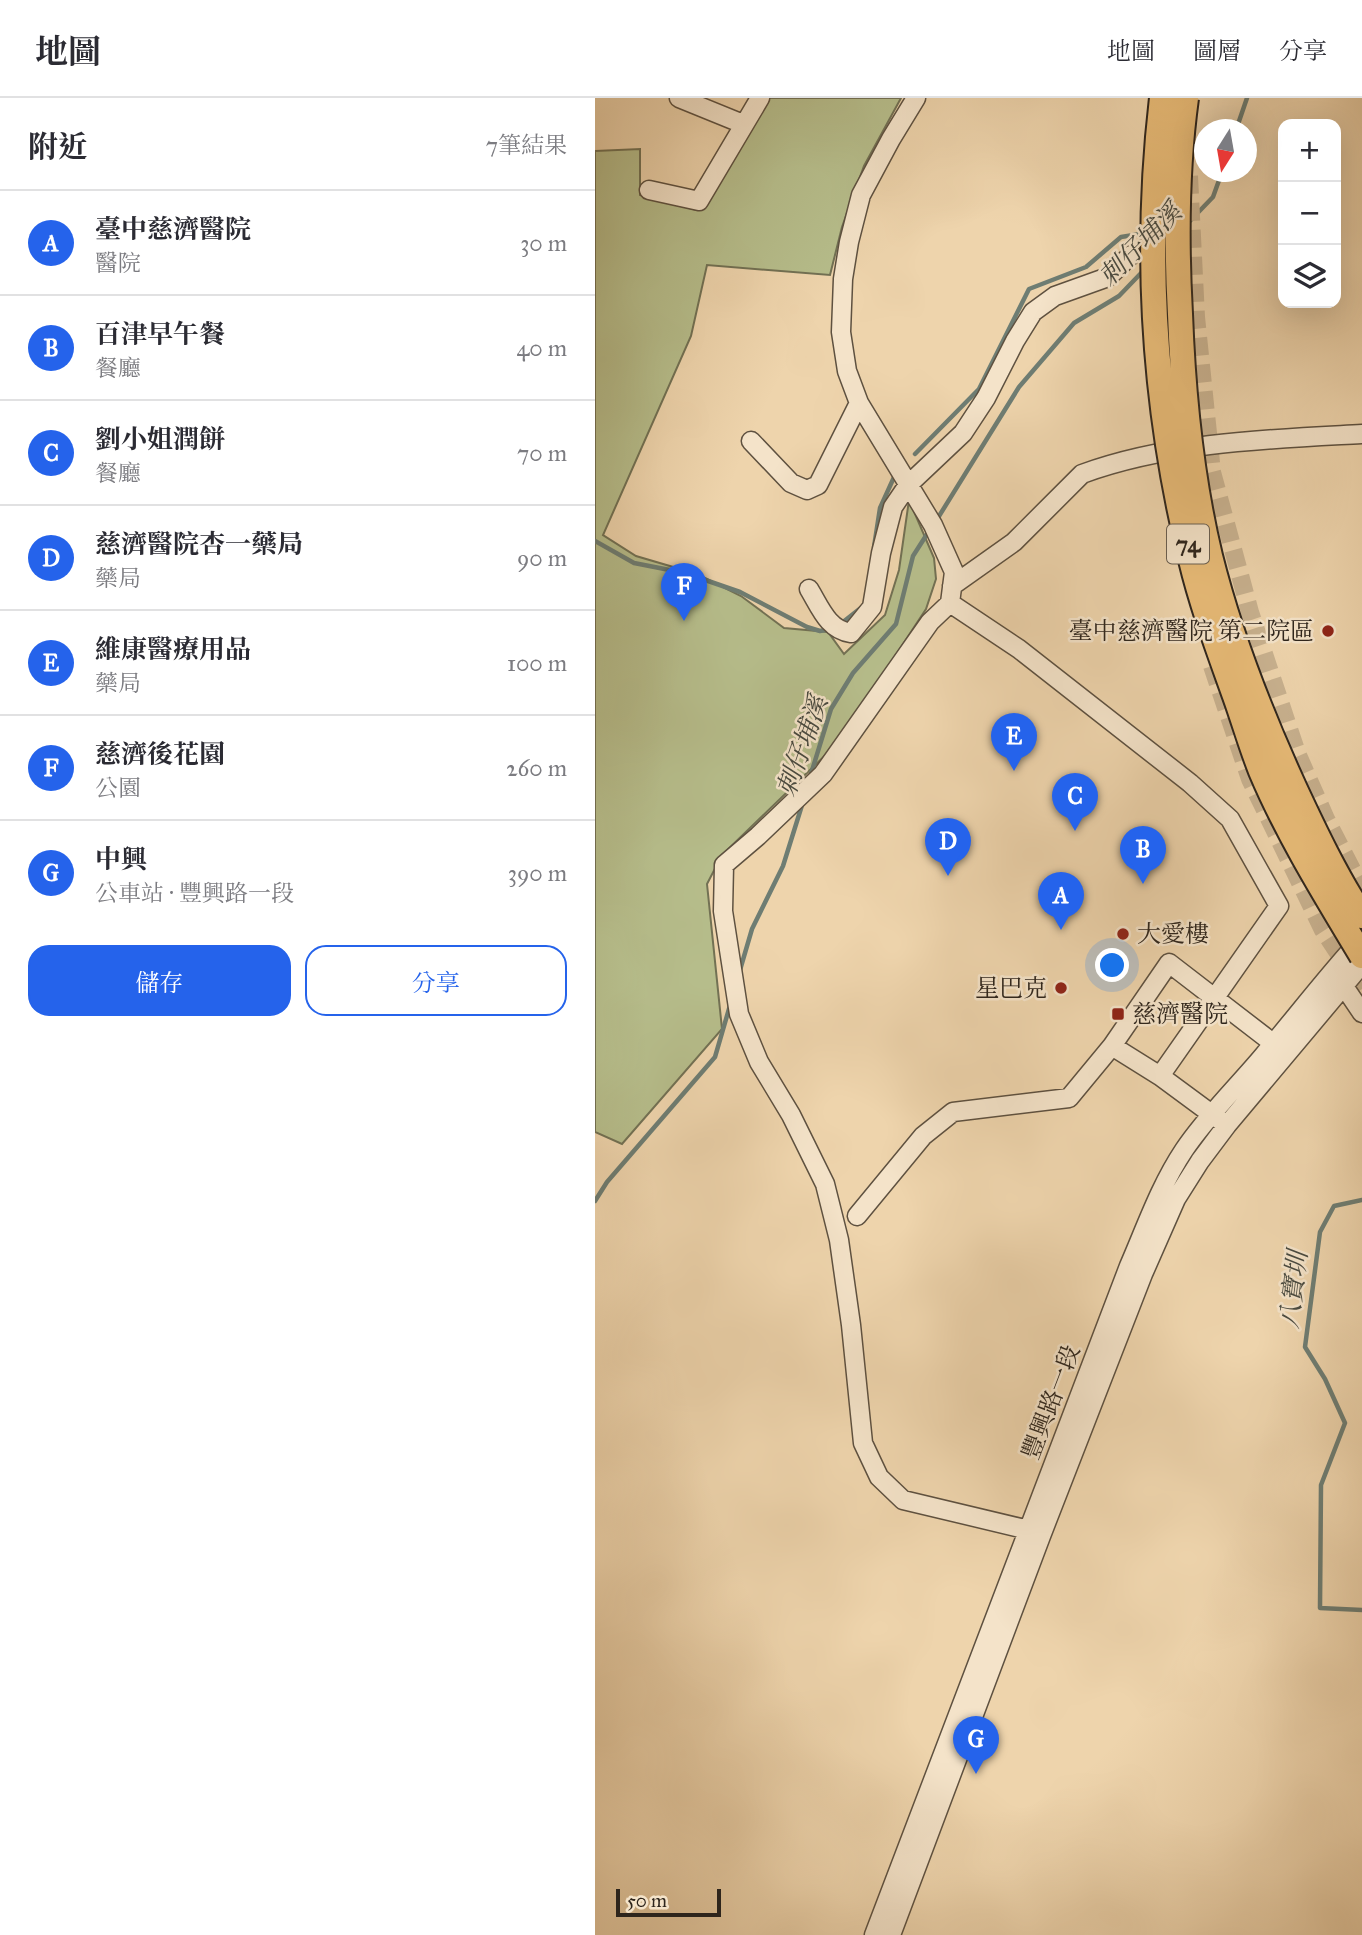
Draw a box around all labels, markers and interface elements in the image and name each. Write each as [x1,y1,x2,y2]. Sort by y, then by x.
text: 地圖 [35,32,101,72]
text: 地圖 [1107,36,1155,66]
text: 圖層 [1193,36,1241,66]
text: 分享 [1279,36,1327,66]
north arrow [1194,119,1257,182]
map controls [1278,119,1341,308]
button: + [1278,119,1341,182]
text: 附近 [28,129,88,165]
text: 7筆結果 [486,131,567,159]
button: − [1278,182,1341,245]
water label: 刺仔埔溪 [1092,194,1190,292]
text: 臺中慈濟醫院 [95,213,251,245]
text: A [43,229,59,257]
text: 30 m [520,229,567,257]
button: layers [1278,245,1341,308]
text: 醫院 [95,249,141,277]
text: 百津早午餐 [95,318,225,350]
text: B [43,334,59,362]
text: 40 m [517,334,567,362]
text: 餐廳 [95,354,141,382]
text: 劉小姐潤餅 [95,423,225,455]
text: C [43,439,59,467]
text: 70 m [517,439,567,467]
text: 餐廳 [95,459,141,487]
road number: 74 [1167,524,1209,564]
text: 慈濟醫院杏一藥局 [95,528,303,560]
text: D [42,544,60,572]
text: 90 m [517,544,567,572]
pin: F [661,563,707,621]
text: 藥局 [95,564,141,592]
place label: 臺中慈濟醫院 第二院區 [1069,616,1314,646]
marker: 臺中慈濟醫院 第二院區 [1320,623,1336,639]
text: 維康醫療用品 [95,633,251,665]
text: E [43,649,59,677]
text: 100 m [507,649,567,677]
text: 藥局 [95,669,141,697]
water label: 刺仔埔溪 [770,689,835,800]
pin: E [991,713,1037,771]
text: 慈濟後花園 [95,738,225,770]
text: F [43,754,59,782]
text: 260 m [506,754,567,782]
pin: C [1052,773,1098,831]
text: 公園 [95,774,141,802]
pin: D [925,818,971,876]
pin: B [1120,826,1166,884]
text: 中興 [95,843,147,875]
text: G [43,859,59,887]
text: 390 m [508,859,567,887]
pin: A [1038,872,1084,930]
text: 公車站 · 豐興路一段 [95,879,294,907]
place label: 大愛樓 [1137,919,1209,949]
marker: 大愛樓 [1115,926,1131,942]
button: 儲存 [28,945,291,1016]
button: 分享 [305,945,567,1016]
your location [1095,948,1129,982]
place label: 星巴克 [975,973,1047,1003]
marker: 星巴克 [1053,980,1069,996]
place label: 慈濟醫院 [1132,999,1228,1029]
marker: 慈濟醫院 [1110,1006,1126,1022]
water label: 八寶圳 [1272,1245,1314,1331]
street label: 豐興路一段 [1015,1341,1087,1463]
pin: G [953,1716,999,1774]
scale bar [616,1886,721,1918]
text: 50 m [627,1889,667,1912]

